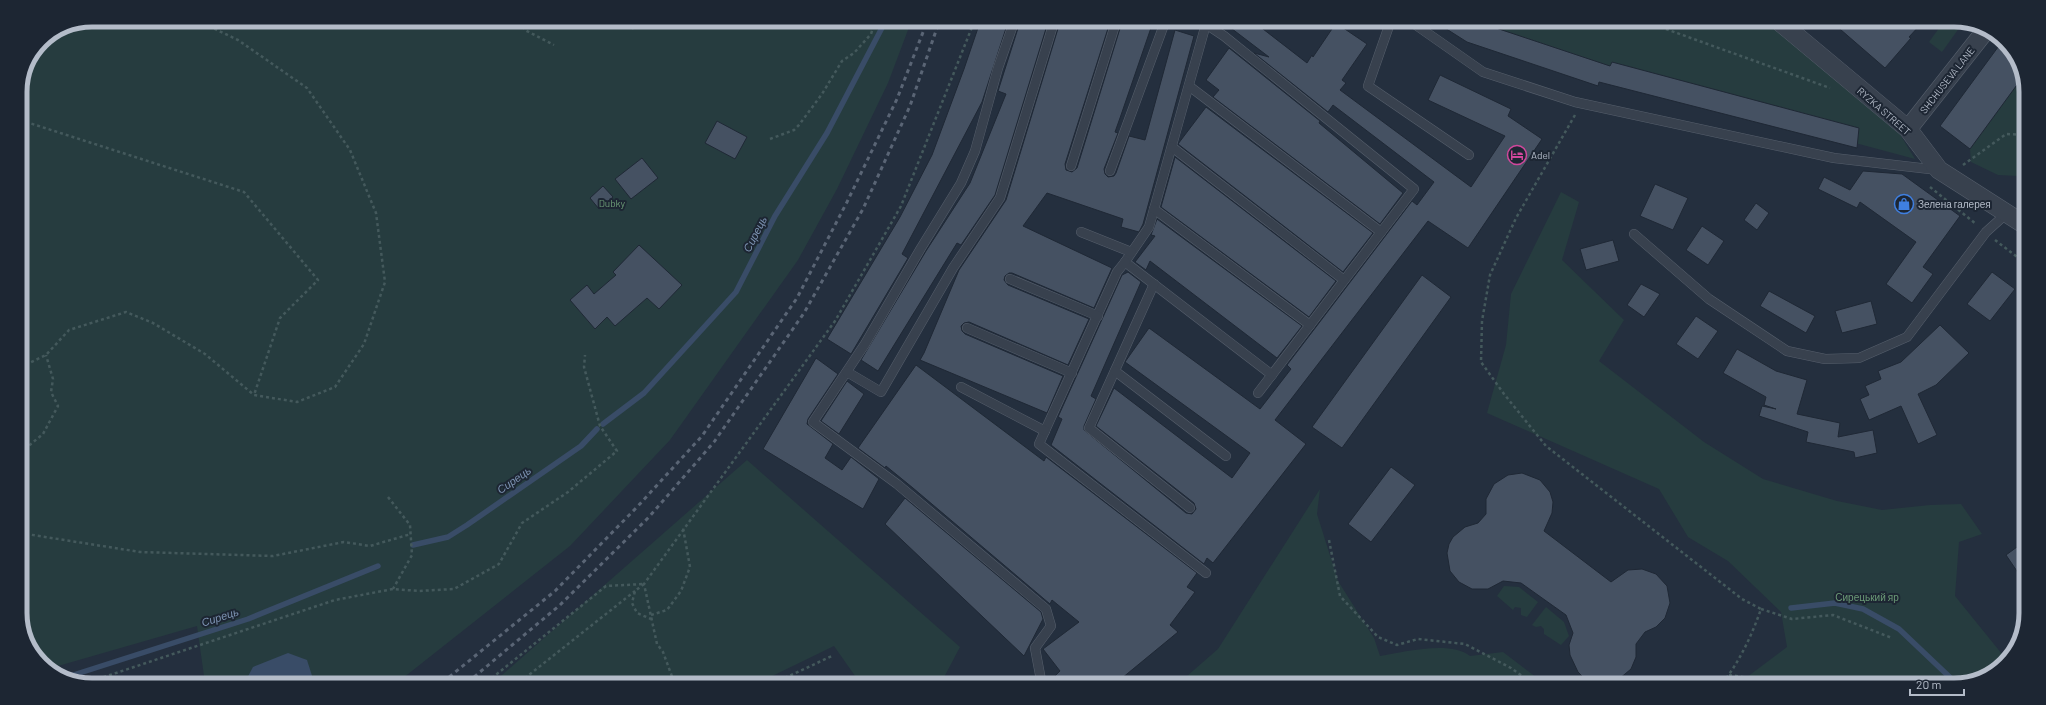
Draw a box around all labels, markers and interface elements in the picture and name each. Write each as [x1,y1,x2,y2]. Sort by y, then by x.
street label: SHCHUSEVA LANE [1917,44,1977,116]
street label: RYZKA STREET [1855,85,1913,138]
hotel icon: Adel [1506,144,1528,166]
place label: Adel [1531,149,1550,161]
shop icon: Зелена галерея [1893,193,1915,215]
park label: Dubky [599,197,626,209]
place label: Зелена галерея [1918,198,1991,210]
water label: Сирець [740,214,769,254]
water label: Сирець [494,463,533,496]
park label: Сирецький яр [1835,591,1899,603]
water label: Сирець [200,604,240,629]
scale bar [1910,671,1964,697]
text: 20 m [1916,677,1942,691]

